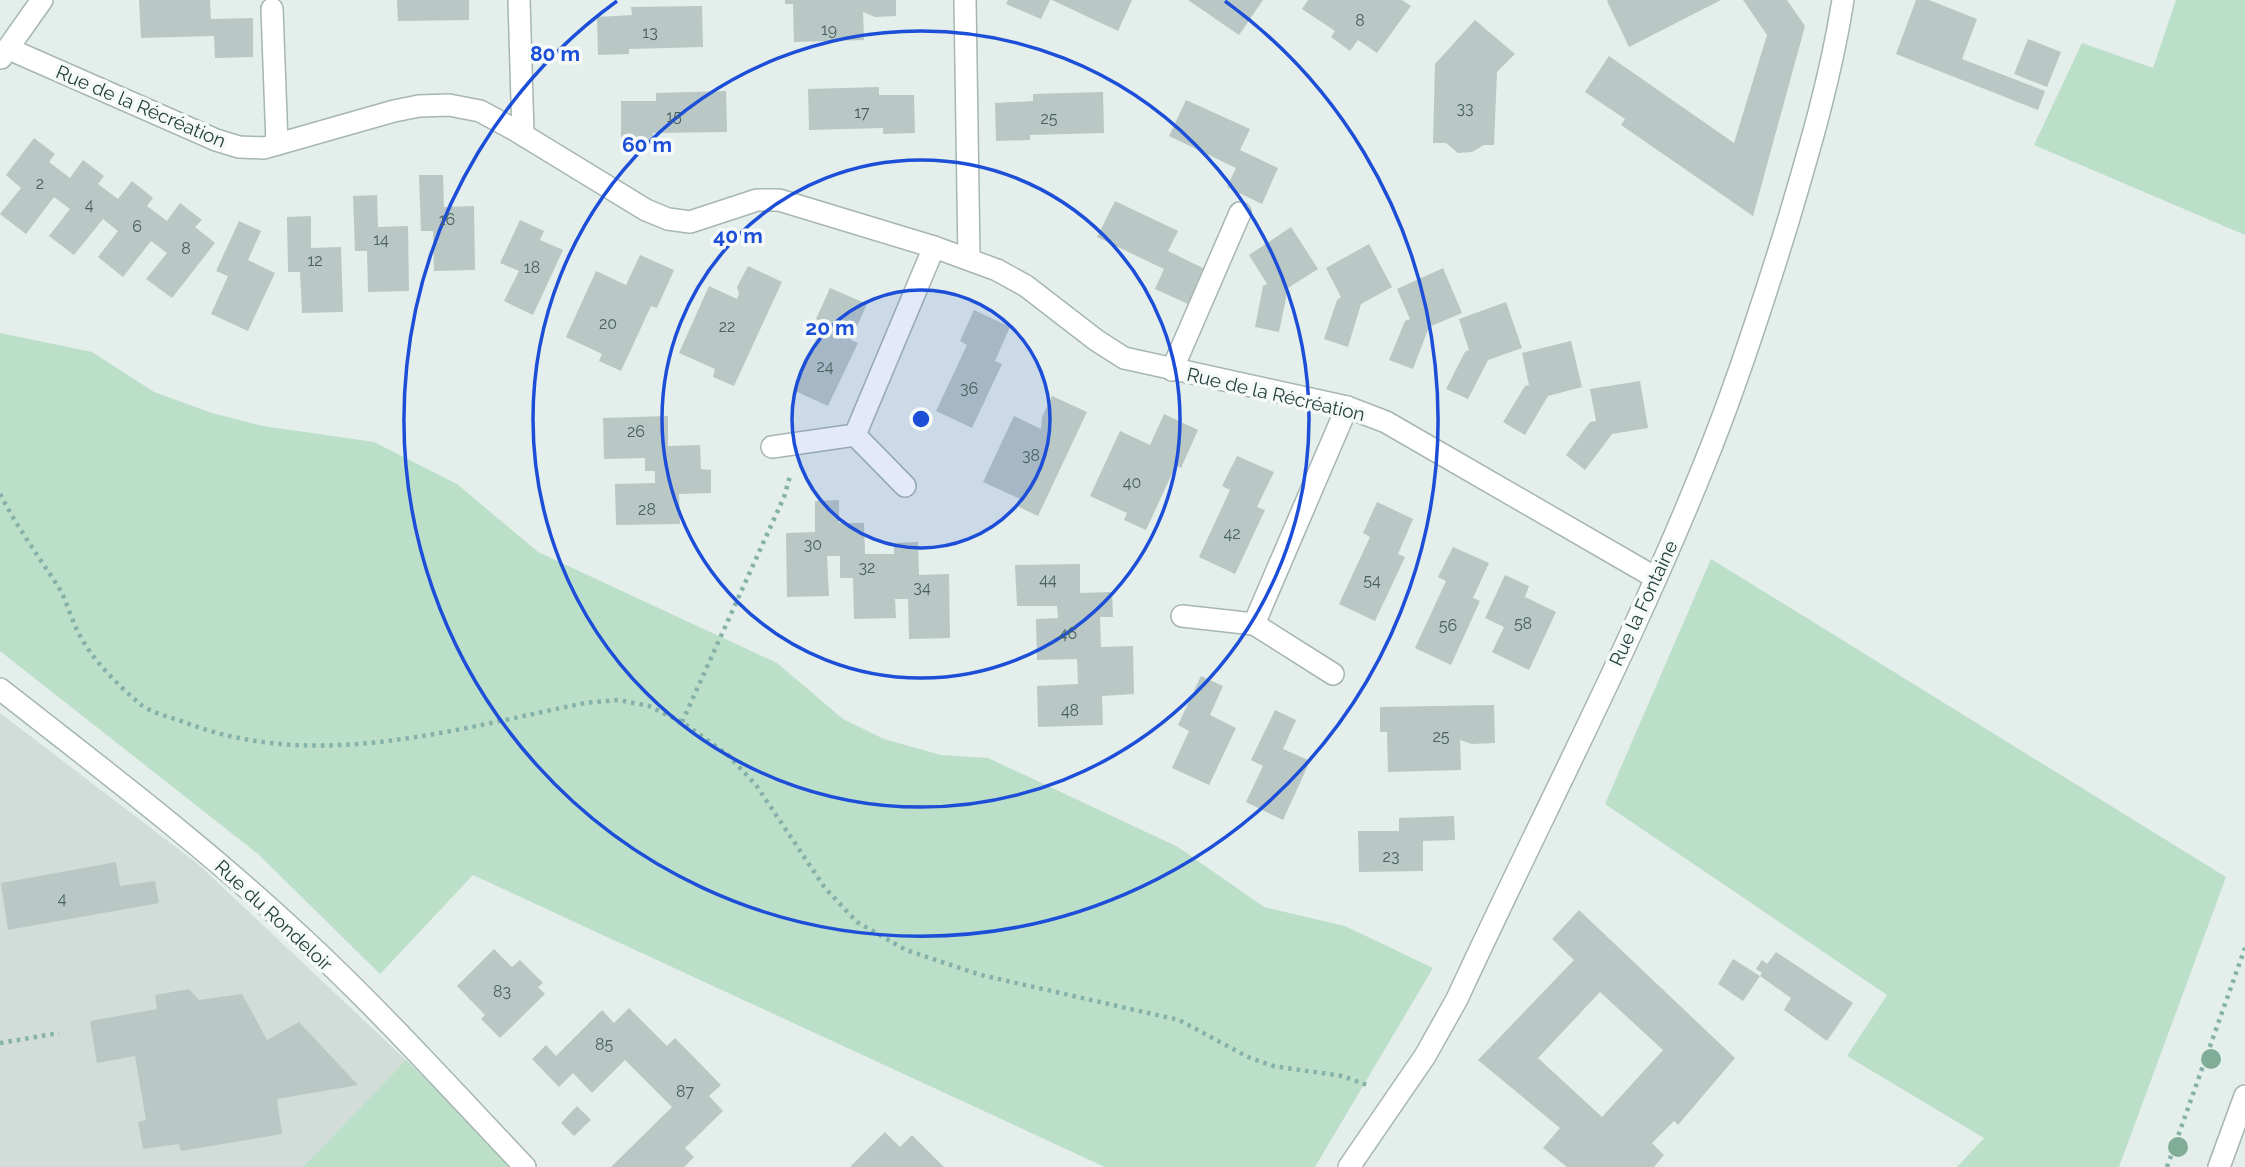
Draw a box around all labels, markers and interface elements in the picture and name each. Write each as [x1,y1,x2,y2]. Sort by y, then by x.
house number: 8 [1355,11,1365,30]
house number: 19 [821,20,837,39]
house number: 13 [642,23,658,42]
text: 80 m [530,41,580,66]
street label: Rue de la Récréation [53,60,229,152]
house number: 33 [1456,99,1474,118]
house number: 17 [854,103,870,122]
house number: 15 [666,107,682,126]
house number: 25 [1040,109,1058,128]
text: 60 m [622,132,672,157]
house number: 2 [36,174,44,193]
house number: 4 [85,195,94,214]
house number: 16 [439,210,455,229]
house number: 6 [132,217,142,236]
text: 40 m [713,223,763,248]
house number: 14 [373,230,389,249]
house number: 8 [181,239,191,258]
house number: 12 [307,251,323,270]
house number: 18 [524,258,540,277]
house number: 20 [599,314,617,333]
text: 20 m [805,315,855,340]
house number: 22 [719,317,735,336]
house number: 24 [816,357,834,376]
street label: Rue de la Récréation [1185,363,1367,425]
house number: 36 [960,379,978,398]
centre of rings [909,407,933,431]
house number: 26 [627,422,645,441]
house number: 38 [1022,446,1040,465]
house number: 40 [1123,473,1141,492]
house number: 28 [638,500,656,519]
house number: 42 [1223,524,1241,543]
house number: 30 [804,535,822,554]
street label: Rue la Fontaine [1604,537,1682,669]
house number: 32 [859,558,875,577]
house number: 44 [1039,570,1057,589]
house number: 54 [1363,571,1381,590]
house number: 34 [913,578,931,597]
house number: 58 [1514,614,1532,633]
house number: 56 [1439,616,1457,635]
house number: 46 [1059,624,1077,643]
house number: 48 [1061,701,1079,720]
house number: 25 [1432,727,1450,746]
house number: 23 [1383,847,1399,866]
street label: Rue du Rondeloir [211,855,337,975]
house number: 4 [58,889,67,908]
house number: 83 [493,982,511,1001]
house number: 85 [595,1035,613,1054]
house number: 87 [676,1082,694,1101]

